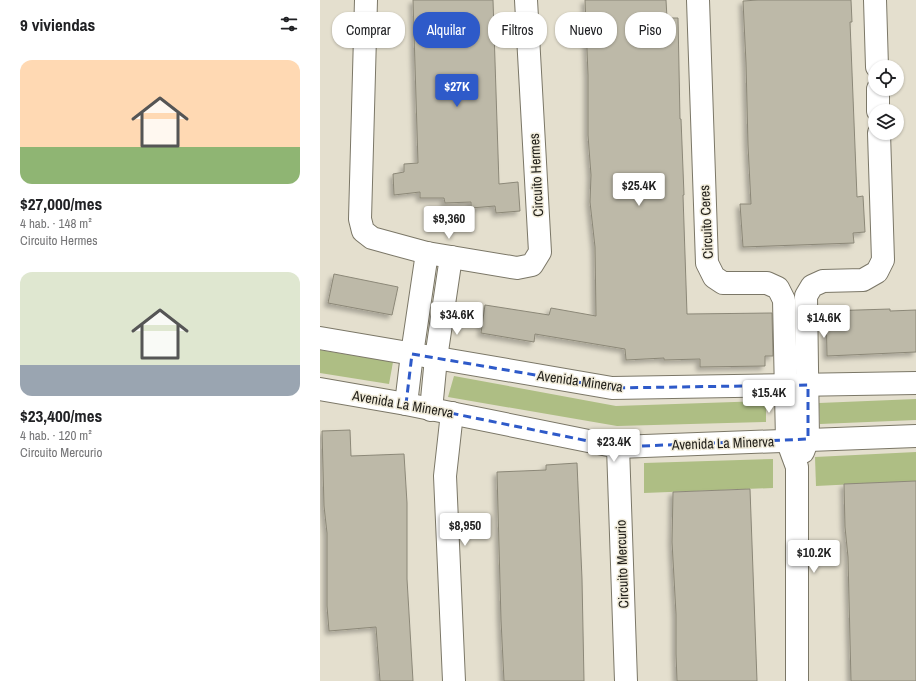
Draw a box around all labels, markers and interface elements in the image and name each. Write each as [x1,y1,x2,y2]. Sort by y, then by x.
chip: Comprar [332,12,405,48]
chip: Alquilar [413,12,480,48]
chip: Filtros [488,12,547,48]
chip: Nuevo [555,12,617,48]
chip: Piso [625,12,676,48]
text: 9 viviendas [20,13,95,36]
icon: filters [278,13,300,35]
map controls [868,60,904,140]
button: locate [868,60,904,96]
pin: $27K [433,74,481,108]
text: $27K [444,78,470,95]
icon: home [124,86,196,158]
button: layers [868,104,904,140]
street label: Circuito Hermes [525,133,547,217]
pin: $25.4K [606,173,672,207]
text: $25.4K [622,177,656,194]
street label: Circuito Ceres [695,184,717,259]
text: $27,000/mes [20,192,102,215]
pin: $9,360 [416,206,482,240]
text: $9,360 [433,210,465,227]
text: 4 hab. · 148 m² [20,215,92,232]
text: Circuito Hermes [20,232,98,249]
icon: home [124,298,196,370]
pin: $34.6K [424,302,490,336]
pin: $14.6K [791,305,857,339]
text: $34.6K [440,306,474,323]
text: $14.6K [807,309,841,326]
street label: Avenida Minerva [535,366,625,396]
pin: $15.4K [736,380,802,414]
text: $15.4K [752,384,786,401]
street label: Avenida La Minerva [350,386,456,422]
text: $23,400/mes [20,404,102,427]
text: 4 hab. · 120 m² [20,427,92,444]
pin: $23.4K [581,429,647,463]
street label: Avenida La Minerva [670,432,775,454]
text: $23.4K [597,433,631,450]
text: Circuito Mercurio [20,444,102,461]
pin: $8,950 [432,513,498,547]
text: $8,950 [449,517,481,534]
street label: Circuito Mercurio [611,519,633,609]
pin: $10.2K [781,540,847,574]
text: $10.2K [797,544,831,561]

